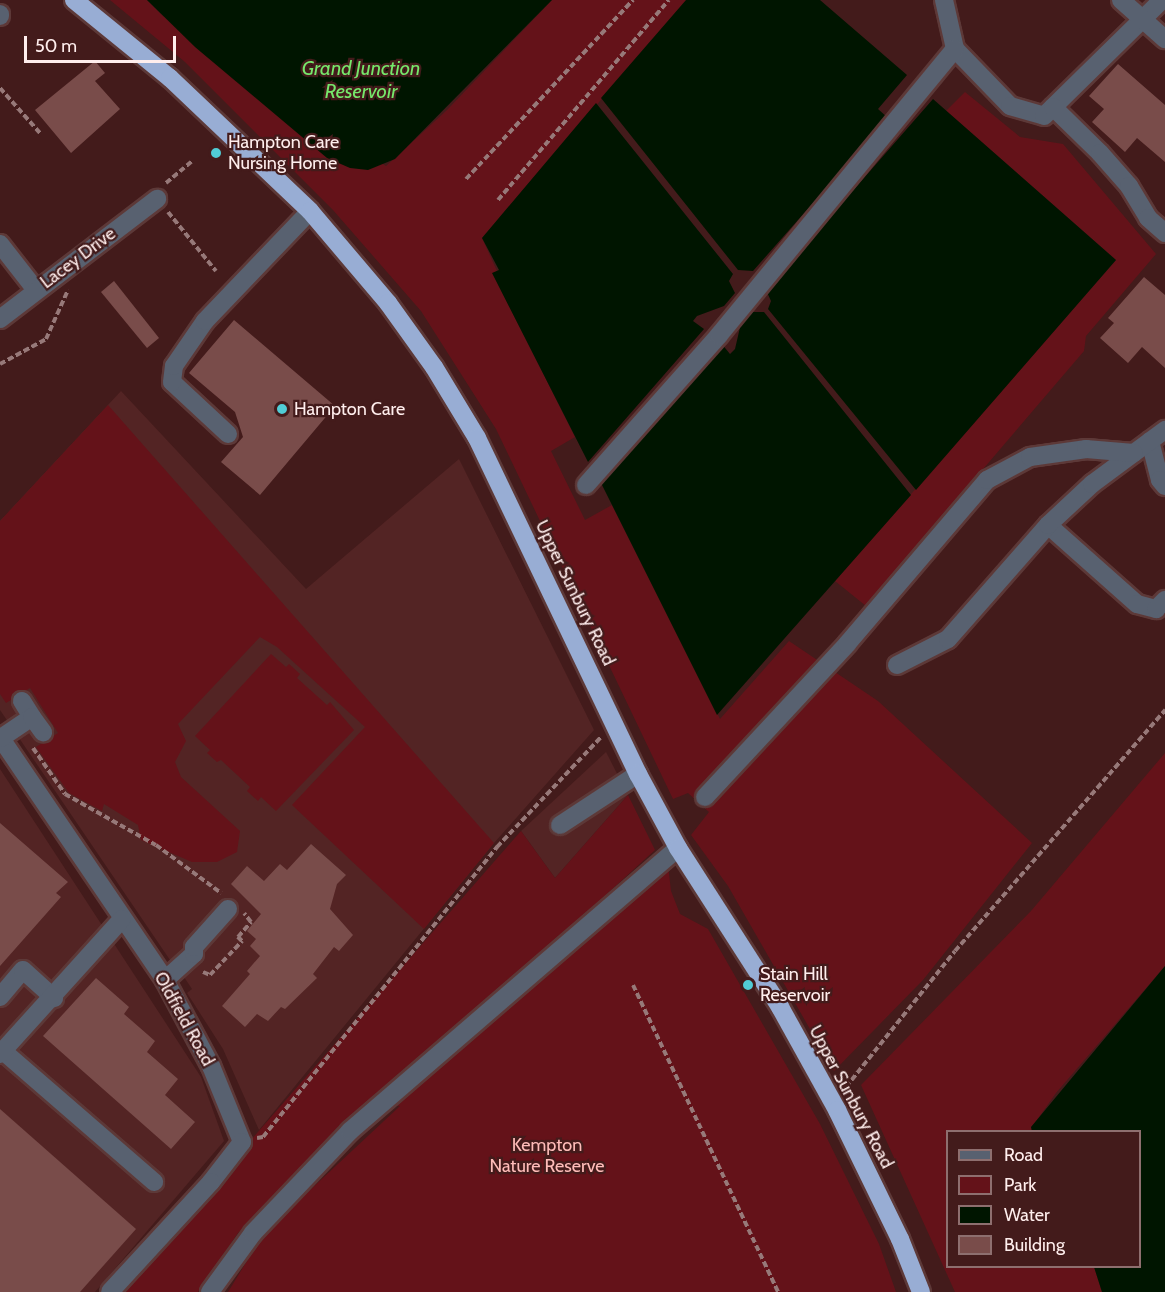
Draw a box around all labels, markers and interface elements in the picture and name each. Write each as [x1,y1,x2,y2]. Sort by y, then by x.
scale bar [27,24,178,62]
text: 50 m [35,35,77,57]
water label: Grand Junction Reservoir [302,57,420,104]
place label: Hampton Care Nursing Home [228,132,339,174]
marker: Hampton Care Nursing Home [209,146,223,160]
street label: Lacey Drive [36,223,120,293]
place label: Hampton Care [294,398,405,420]
marker: Hampton Care [275,402,289,416]
street label: Upper Sunbury Road [530,517,620,669]
place label: Stain Hill Reservoir [760,964,830,1006]
street label: Oldfield Road [149,968,219,1070]
marker: Stain Hill Reservoir [741,978,755,992]
street label: Upper Sunbury Road [804,1022,898,1172]
legend [946,1130,1141,1268]
park label: Kempton Nature Reserve [489,1135,605,1178]
text: Road [1004,1144,1043,1166]
text: Park [1004,1174,1036,1196]
text: Water [1004,1204,1050,1226]
text: Building [1004,1234,1065,1256]

